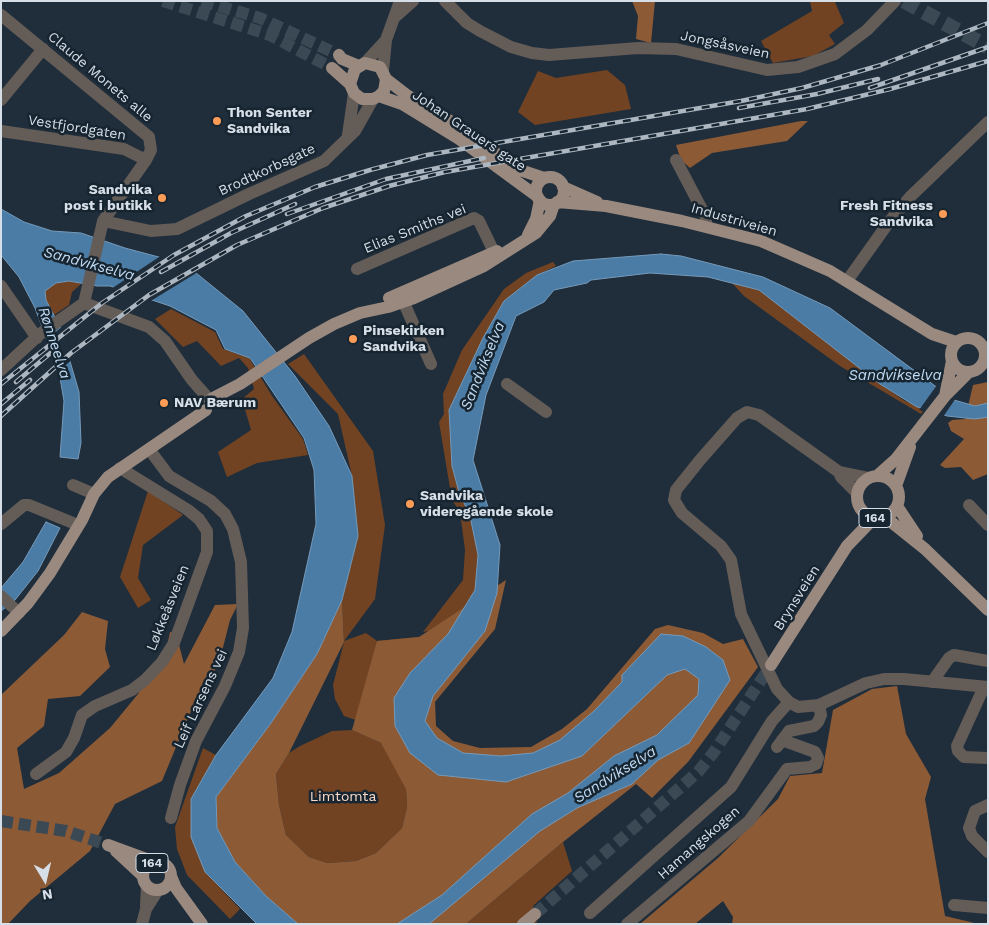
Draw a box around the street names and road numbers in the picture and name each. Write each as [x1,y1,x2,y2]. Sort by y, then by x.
street label: Jongsåsveien [679,27,771,63]
street label: Claude Monets alle [44,28,156,126]
street label: Johan Grauers gate [409,87,529,175]
street label: Vestfjordgaten [27,112,127,144]
street label: Brodtkorbsgate [216,140,318,200]
street label: Industriveien [689,200,779,240]
street label: Elias Smiths vei [361,201,469,257]
road number: 164 [859,508,891,528]
street label: Brynsveien [770,562,824,634]
street label: Løkkeåsveien [143,563,193,653]
street label: Leif Larsens vei [171,647,231,751]
street label: Hamangskogen [655,803,743,883]
road number: 164 [136,854,168,872]

